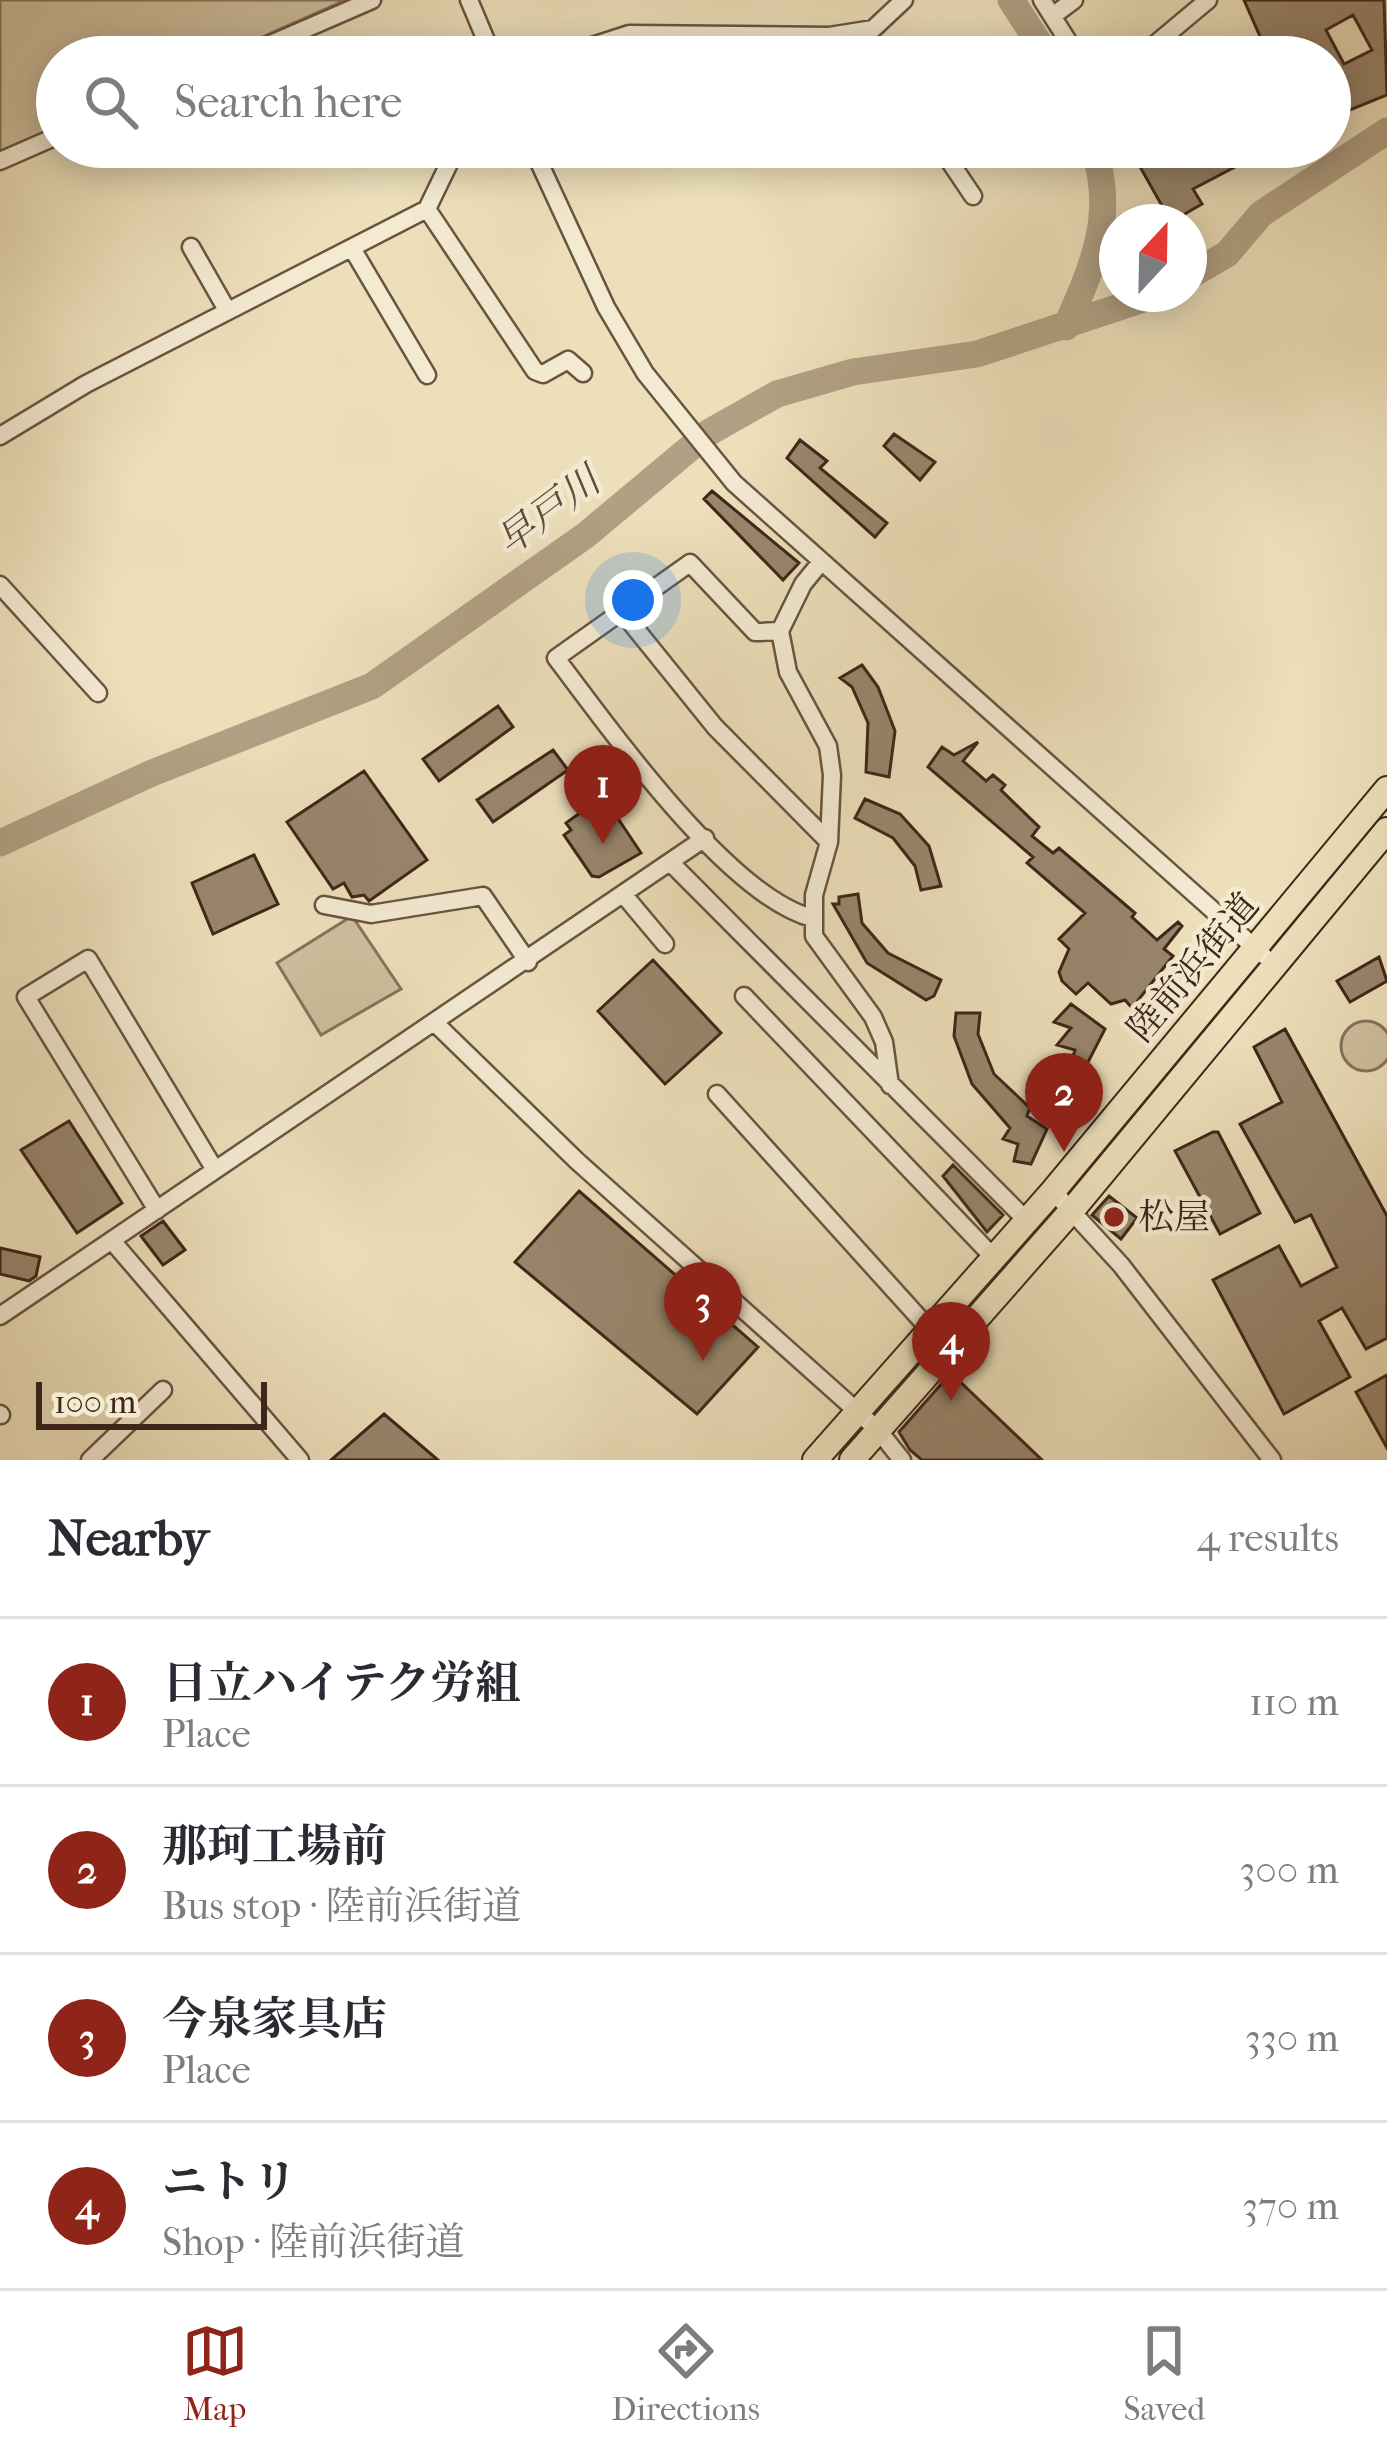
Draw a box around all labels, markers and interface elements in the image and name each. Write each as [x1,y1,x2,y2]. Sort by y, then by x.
search box [36,36,1351,168]
icon: search [78,69,144,135]
text: Search here [174,76,402,129]
north arrow [1099,204,1207,312]
water label: 早戸川 [487,455,612,565]
your location [603,570,663,630]
pin: 1 [564,745,642,844]
street label: 陸前浜街道 [1119,885,1267,1049]
pin: 2 [1025,1053,1103,1152]
place label: 松屋 [1138,1196,1210,1238]
marker: 松屋 [1101,1204,1127,1230]
pin: 3 [664,1262,742,1361]
pin: 4 [912,1302,990,1401]
scale bar [36,1376,267,1429]
text: 100 m [54,1383,137,1422]
text: Nearby [48,1508,209,1568]
text: 4 results [1197,1515,1339,1561]
text: 日立ハイテク労組 [162,1657,520,1710]
text: 1 [80,1679,94,1725]
text: 110 m [1249,1679,1339,1725]
text: Place [162,1711,251,1757]
text: 那珂工場前 [162,1820,387,1873]
text: 2 [77,1847,97,1893]
text: 300 m [1239,1847,1339,1893]
text: Bus stop · 陸前浜街道 [162,1883,521,1929]
text: 今泉家具店 [162,1993,387,2046]
text: 3 [79,2015,95,2061]
text: 330 m [1245,2015,1339,2061]
text: Place [162,2047,251,2093]
text: ニトリ [162,2156,297,2209]
text: 4 [75,2183,99,2229]
text: 370 m [1242,2183,1339,2229]
text: Shop · 陸前浜街道 [162,2219,464,2265]
tab: Map [182,2318,248,2429]
tab: Directions [611,2318,760,2429]
tab: Saved [1123,2318,1205,2429]

